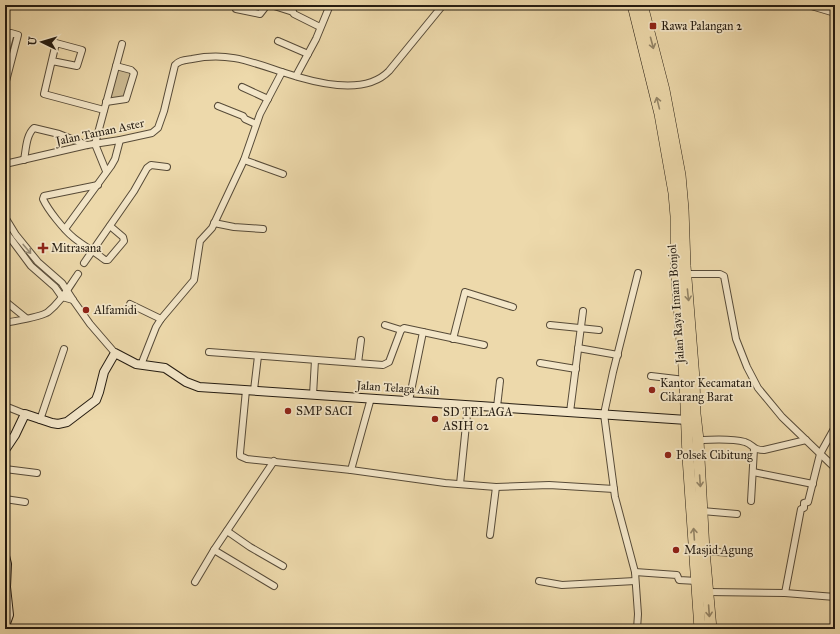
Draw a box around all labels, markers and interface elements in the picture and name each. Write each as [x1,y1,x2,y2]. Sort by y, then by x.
place label: Rawa Palangan 2 [661,19,742,34]
marker: Rawa Palangan 2 [648,21,658,31]
north arrow [22,22,62,62]
text: U [26,36,39,46]
one-way arrow [649,36,656,49]
one-way arrow [653,97,661,110]
street label: Jalan Taman Aster [53,116,146,150]
place label: Mitrasana [51,241,102,255]
one-way arrow [23,243,32,254]
marker: Mitrasana [38,243,48,253]
street label: Jalan Raya Imam Bonjol [665,243,688,366]
one-way arrow [684,288,692,301]
place label: Alfamidi [93,303,138,317]
marker: Alfamidi [81,305,91,315]
place label: Kantor Kecamatan Cikarang Barat [660,376,752,405]
street label: Jalan Telaga Asih [354,378,440,399]
marker: Kantor Kecamatan Cikarang Barat [647,385,657,395]
place label: SMP SACI [296,404,353,418]
place label: SD TELAGA ASIH 02 [442,405,513,433]
marker: SMP SACI [283,406,293,416]
marker: SD TELAGA ASIH 02 [430,414,440,424]
place label: Polsek Cibitung [676,448,753,463]
marker: Polsek Cibitung [663,450,673,460]
one-way arrow [696,474,703,487]
one-way arrow [690,528,697,541]
place label: Masjid Agung [684,543,753,558]
marker: Masjid Agung [671,545,681,555]
one-way arrow [706,604,713,617]

